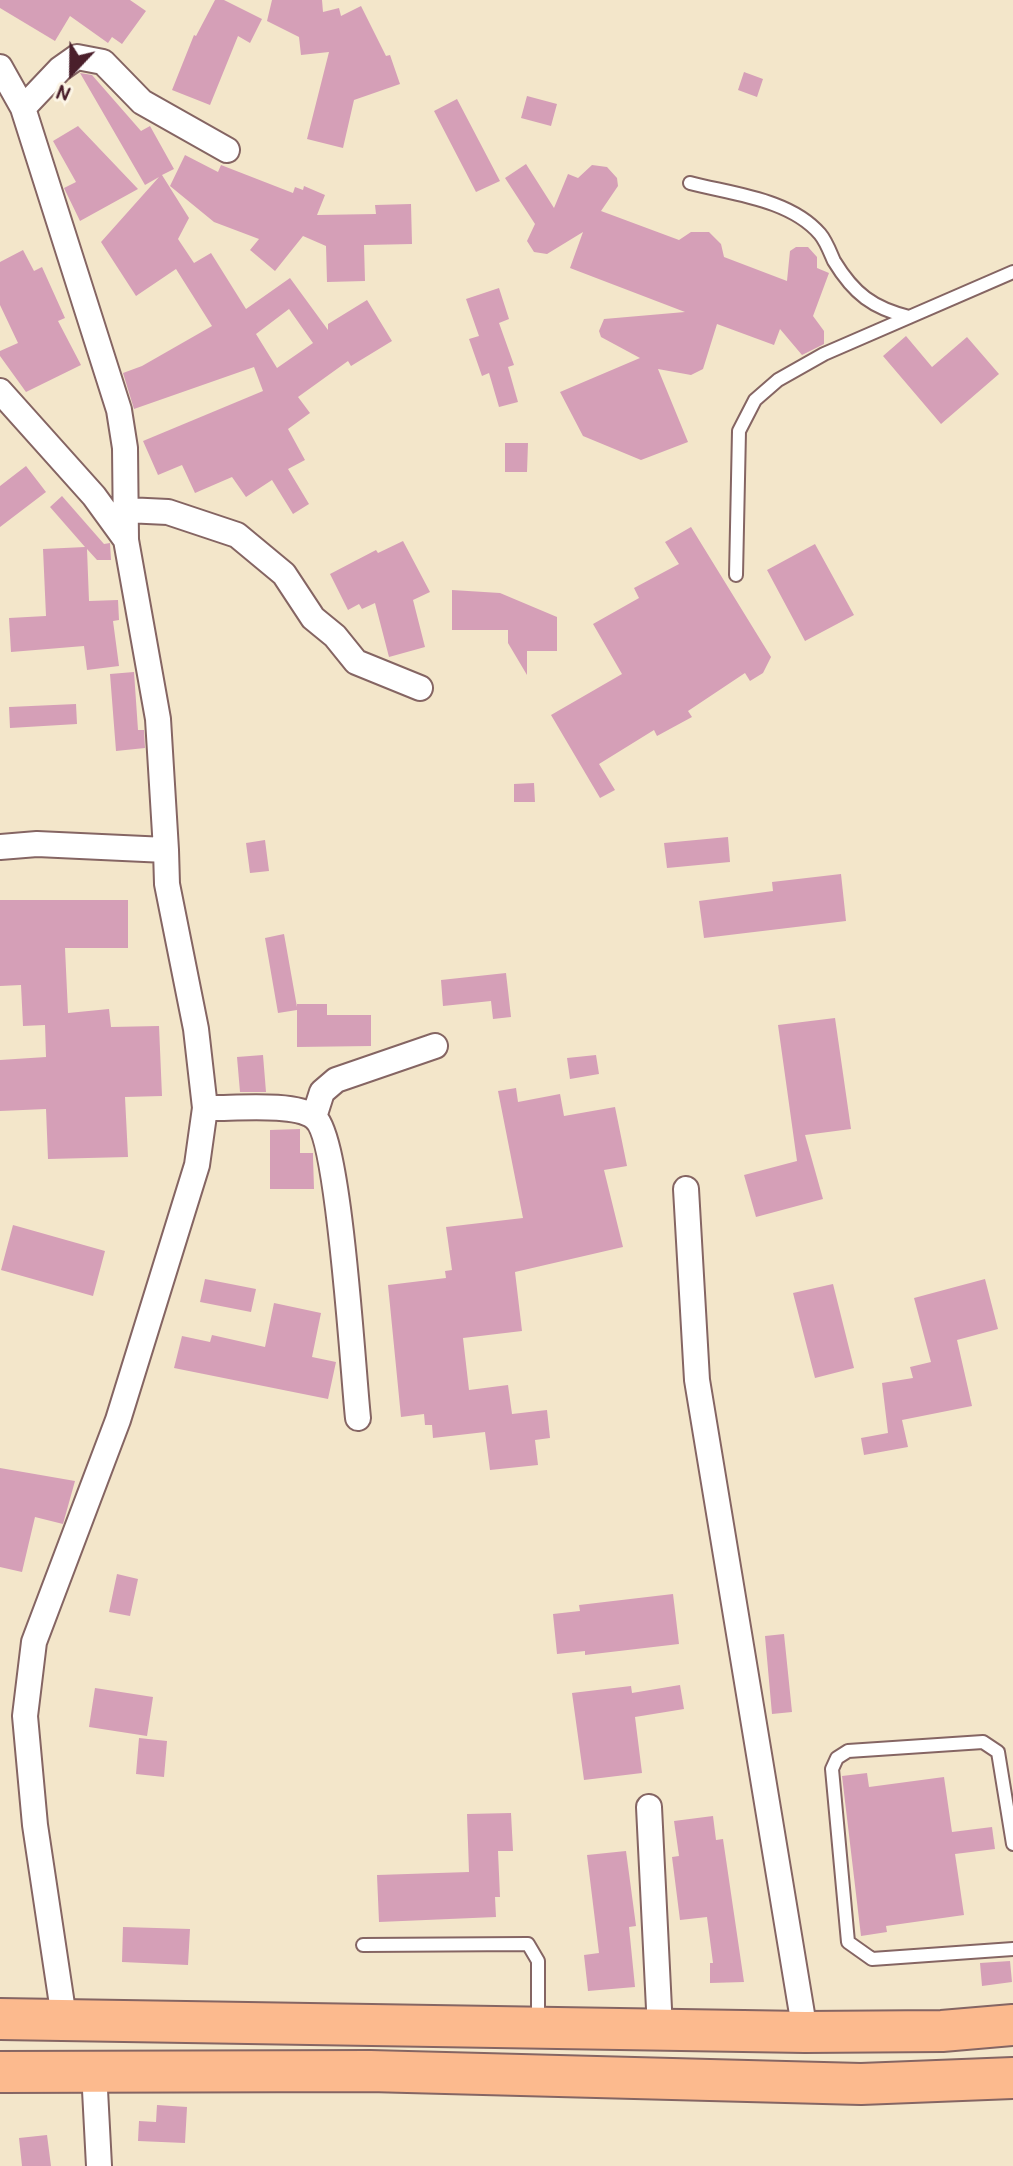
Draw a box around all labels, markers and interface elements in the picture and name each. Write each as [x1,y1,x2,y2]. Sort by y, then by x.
north arrow [32,32,112,112]
text: N [52,78,74,110]

